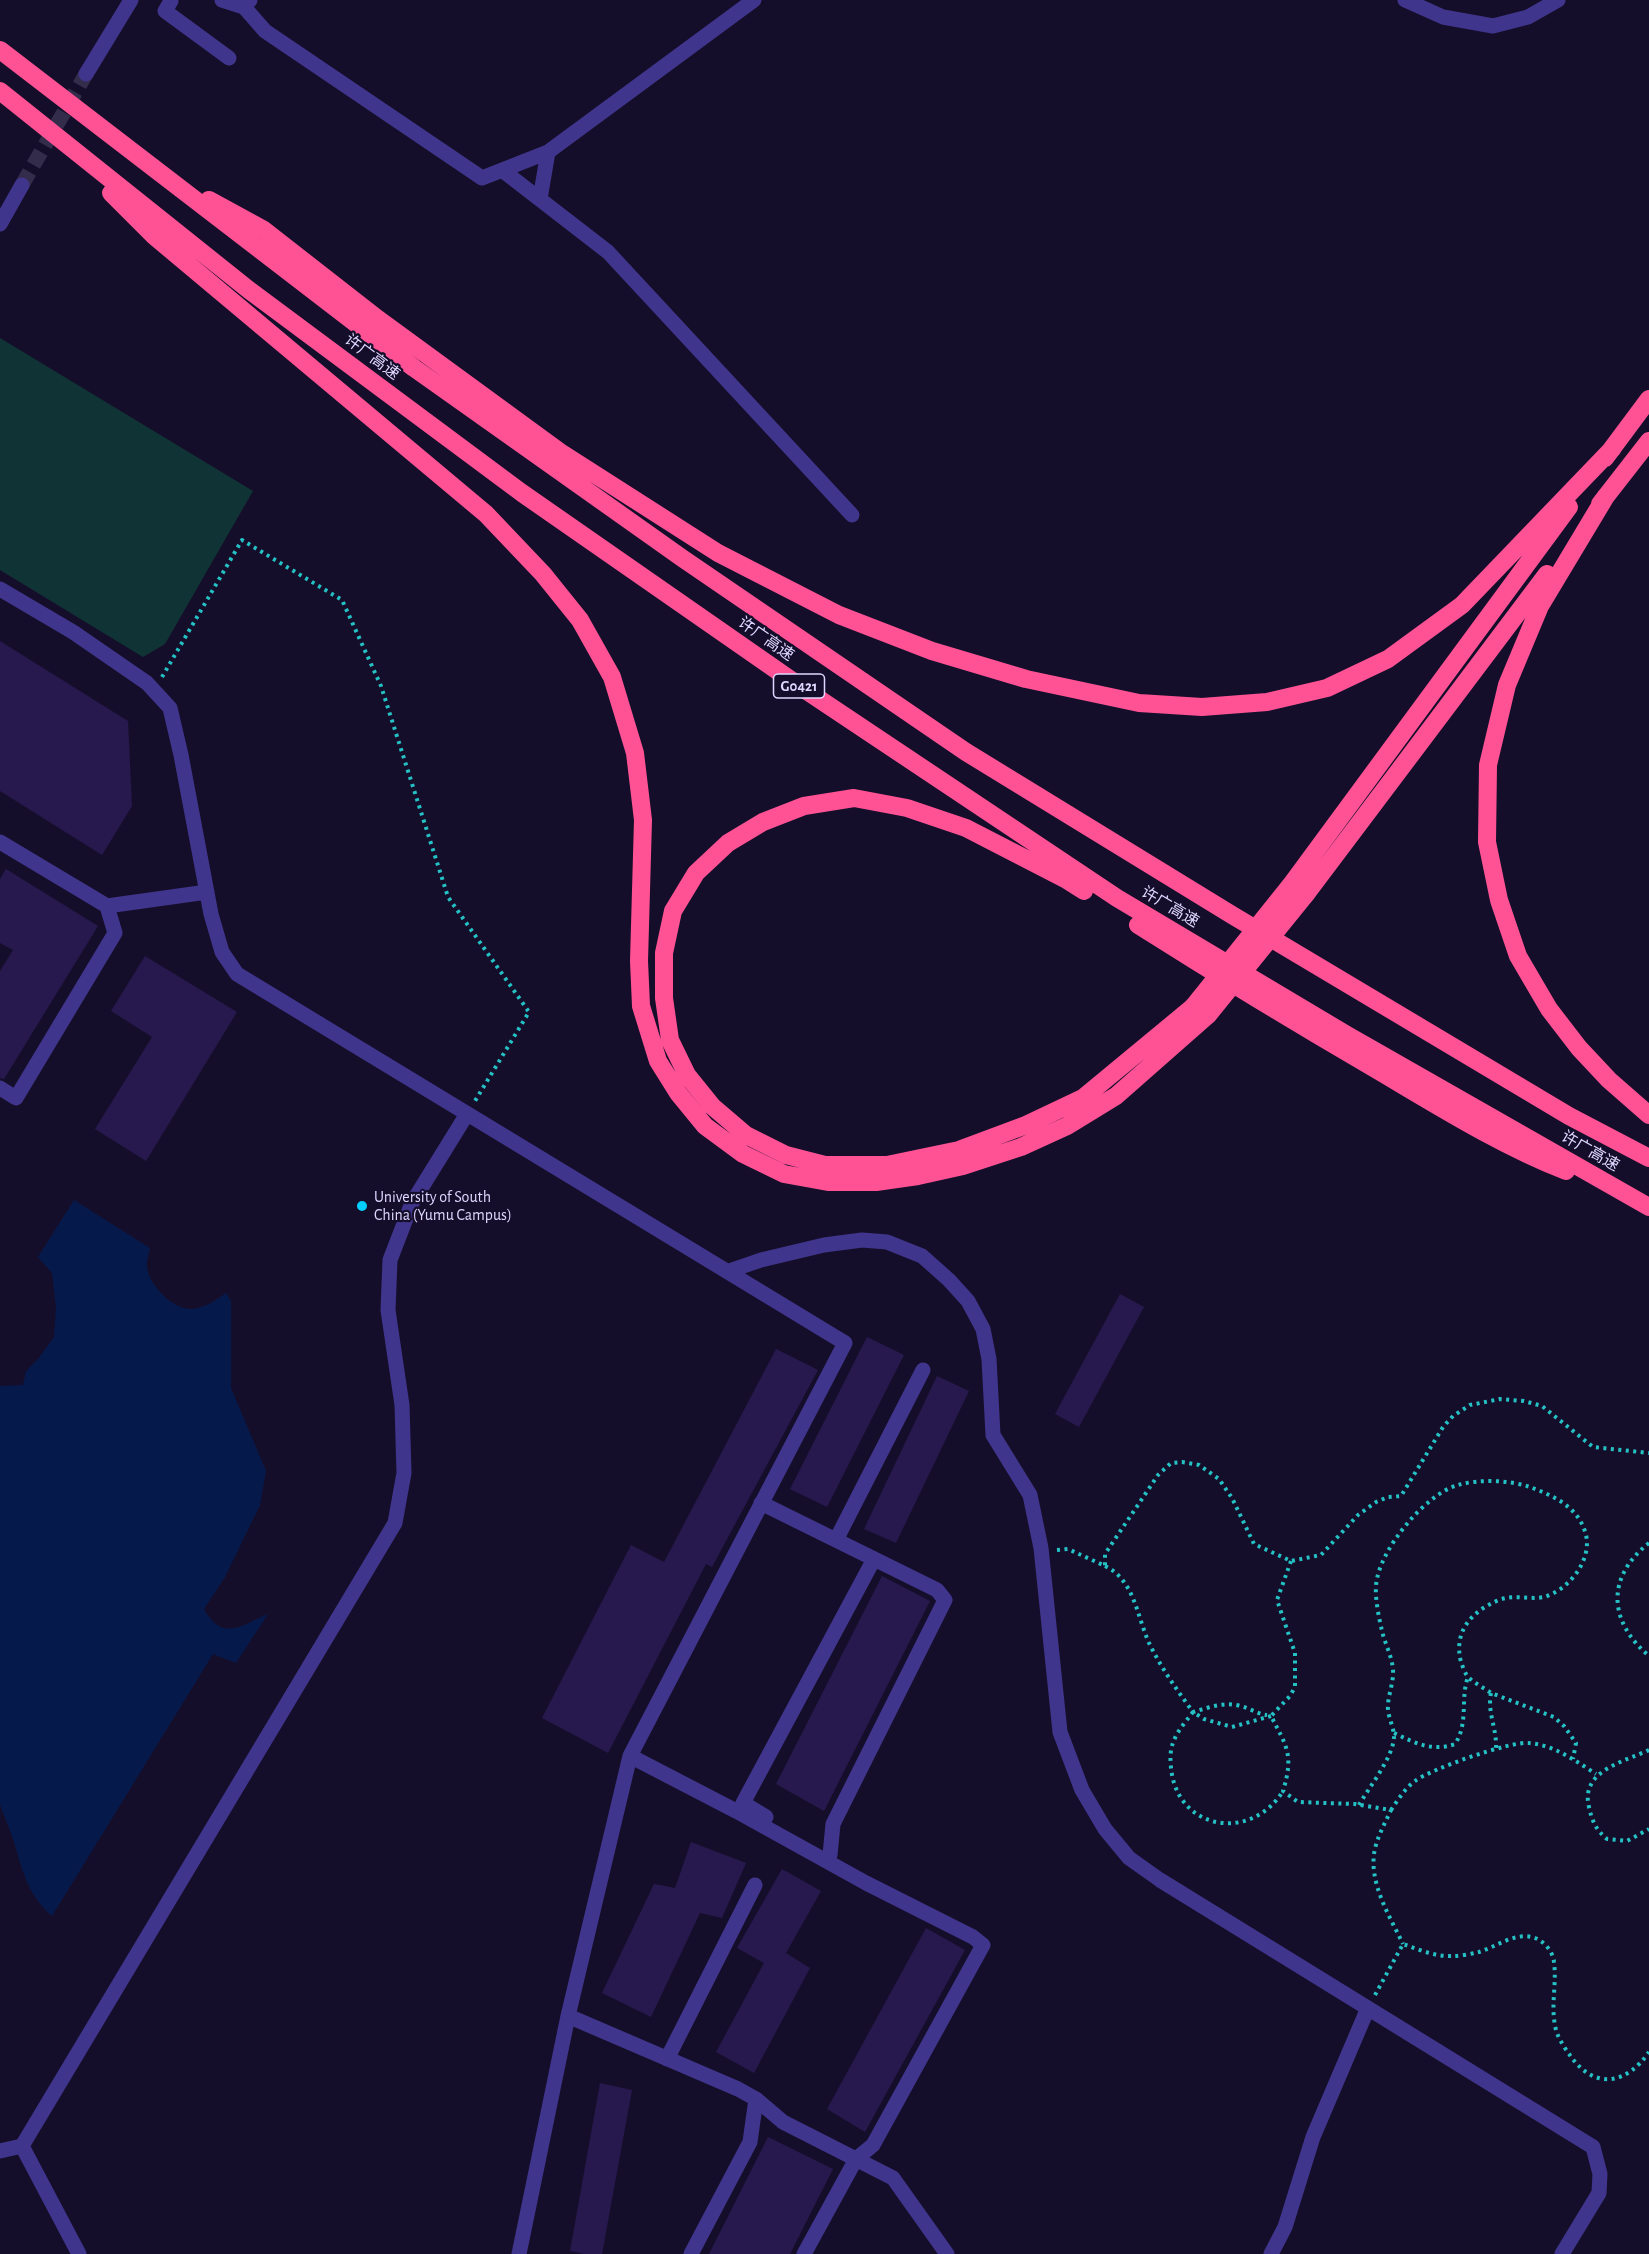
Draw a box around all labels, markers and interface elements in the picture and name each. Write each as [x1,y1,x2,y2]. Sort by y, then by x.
street label: 许广高速 [341,330,403,384]
street label: 许广高速 [734,613,798,665]
road number: G0421 [774,674,824,698]
street label: 许广高速 [1138,882,1202,932]
street label: 许广高速 [1557,1127,1623,1175]
place label: University of South China (Yumu Campus) [374,1187,512,1225]
marker: University of South China (Yumu Campus) [355,1199,369,1213]

